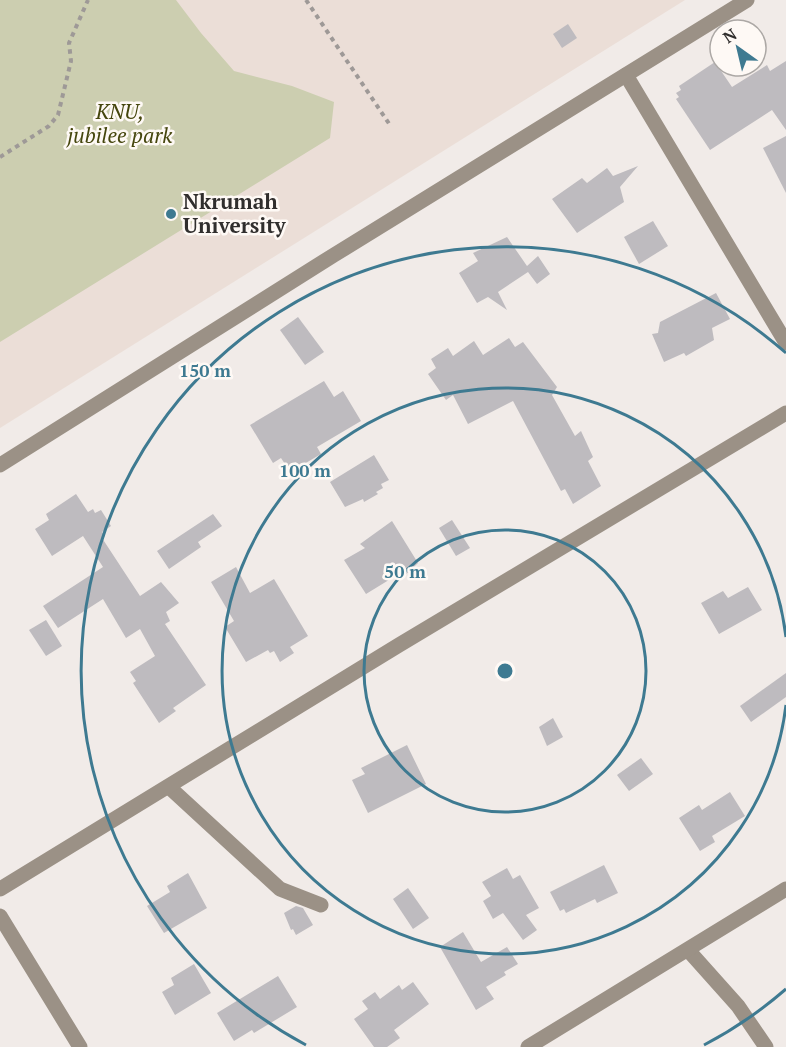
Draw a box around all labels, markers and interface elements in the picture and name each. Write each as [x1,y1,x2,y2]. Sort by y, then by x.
north arrow [708,18,768,78]
text: N [718,23,741,48]
park label: KNU, jubilee park [66,97,173,149]
place label: Nkrumah University [183,187,287,239]
marker: Nkrumah University [164,207,178,221]
text: 150 m [179,358,231,382]
text: 100 m [279,458,331,482]
text: 50 m [384,559,426,583]
centre of rings [495,661,515,681]

